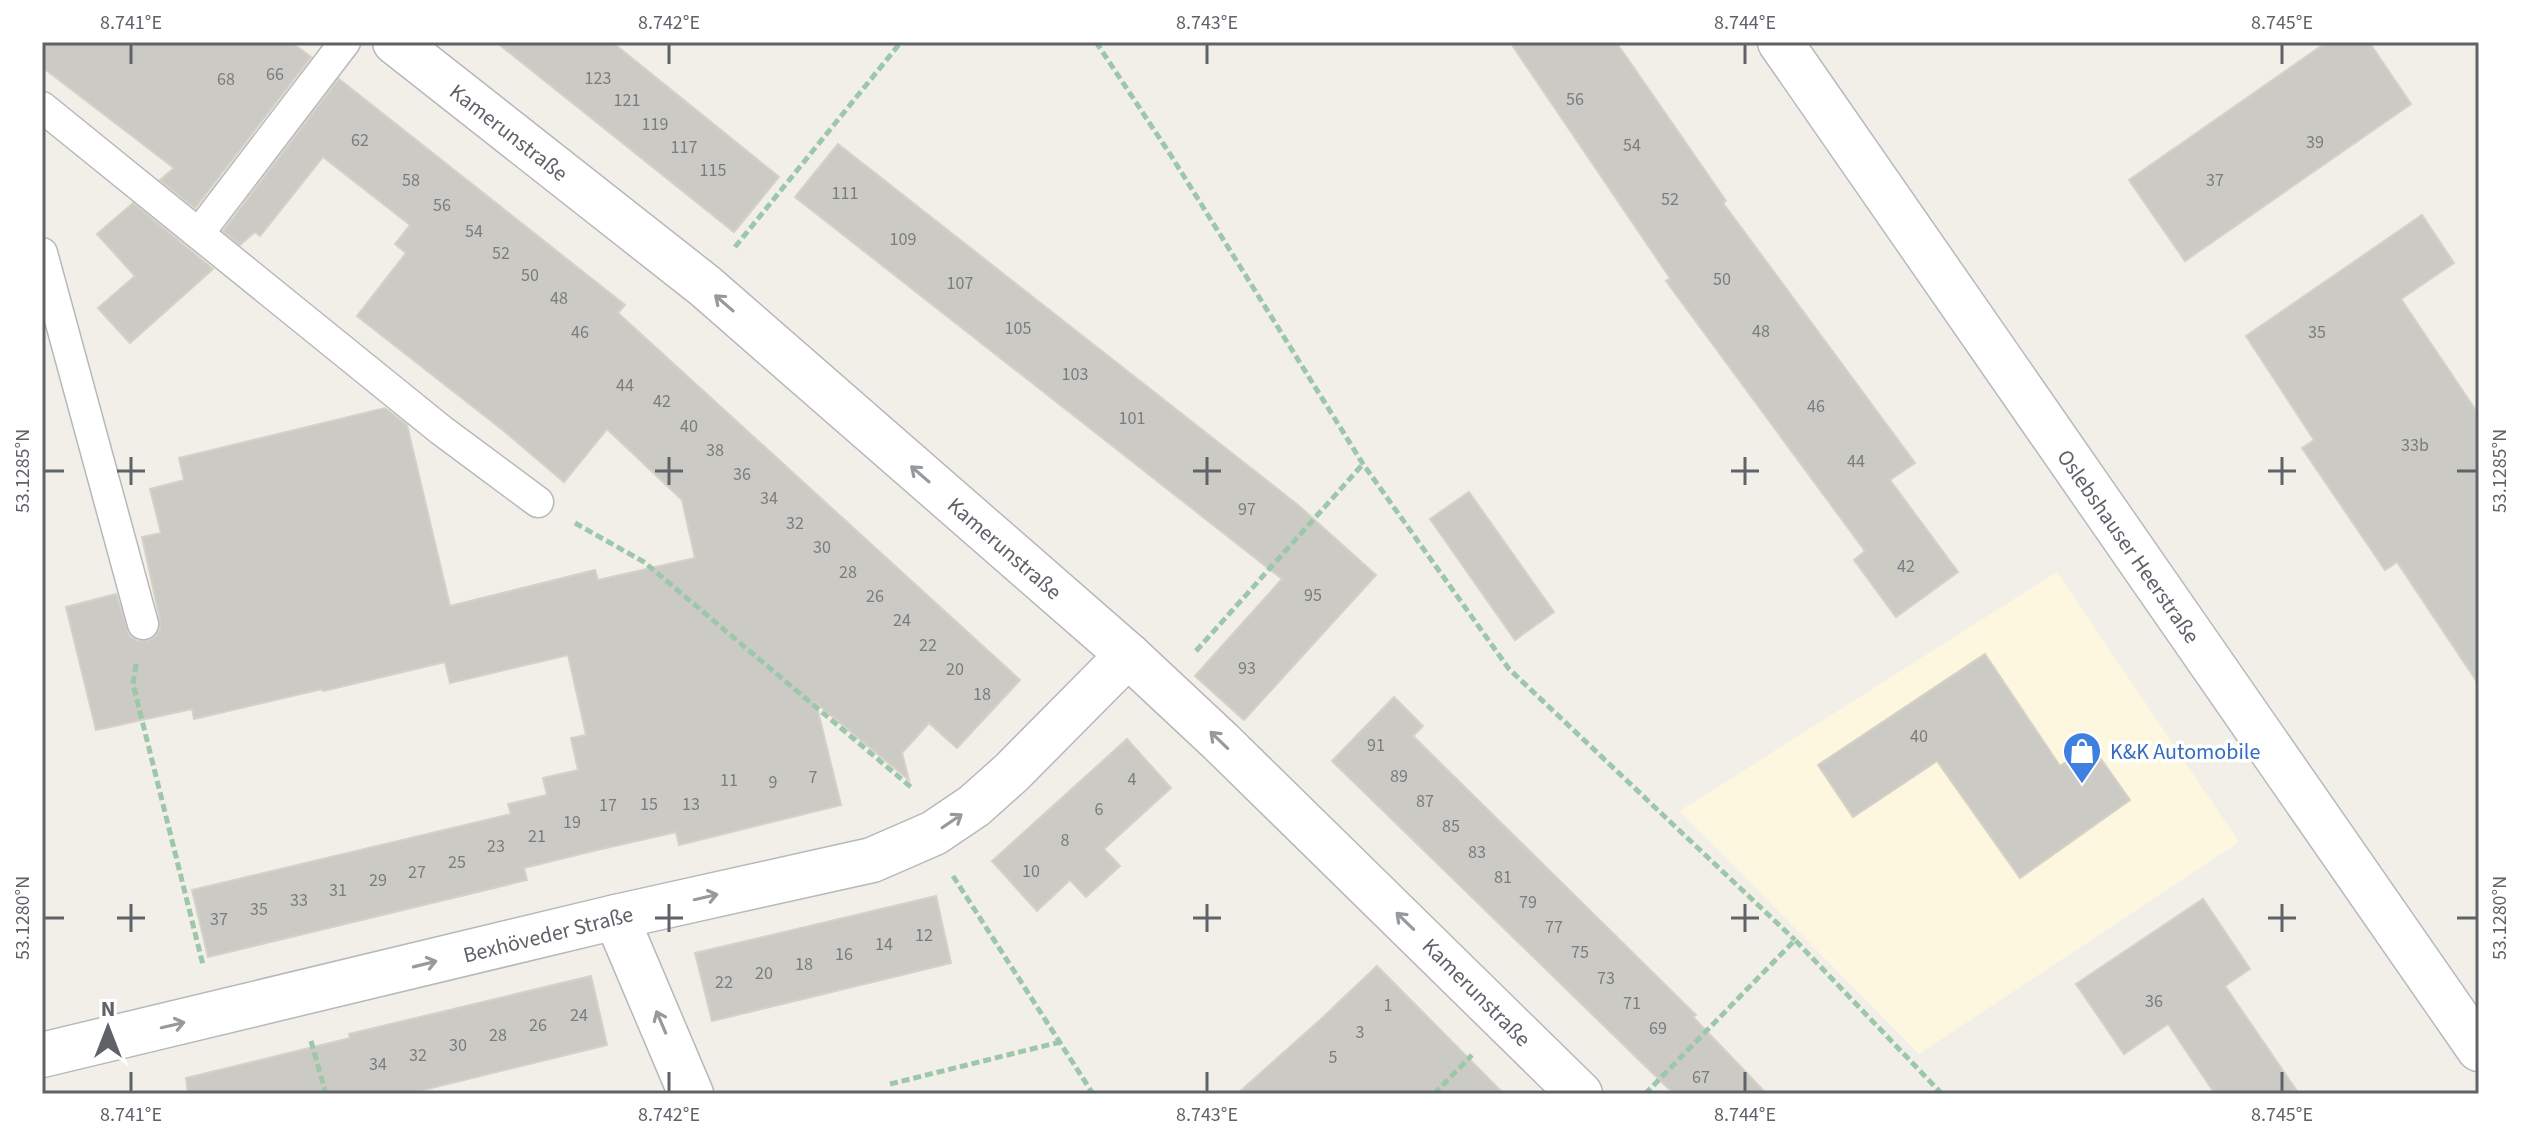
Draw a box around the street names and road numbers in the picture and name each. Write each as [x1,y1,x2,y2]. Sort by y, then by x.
street label: Kamerunstraße [442,76,574,189]
street label: Oslebshauser Heerstraße [2049,443,2207,650]
street label: Kamerunstraße [940,490,1069,608]
street label: Bexhöveder Straße [460,898,637,972]
street label: Kamerunstraße [1415,931,1538,1054]

